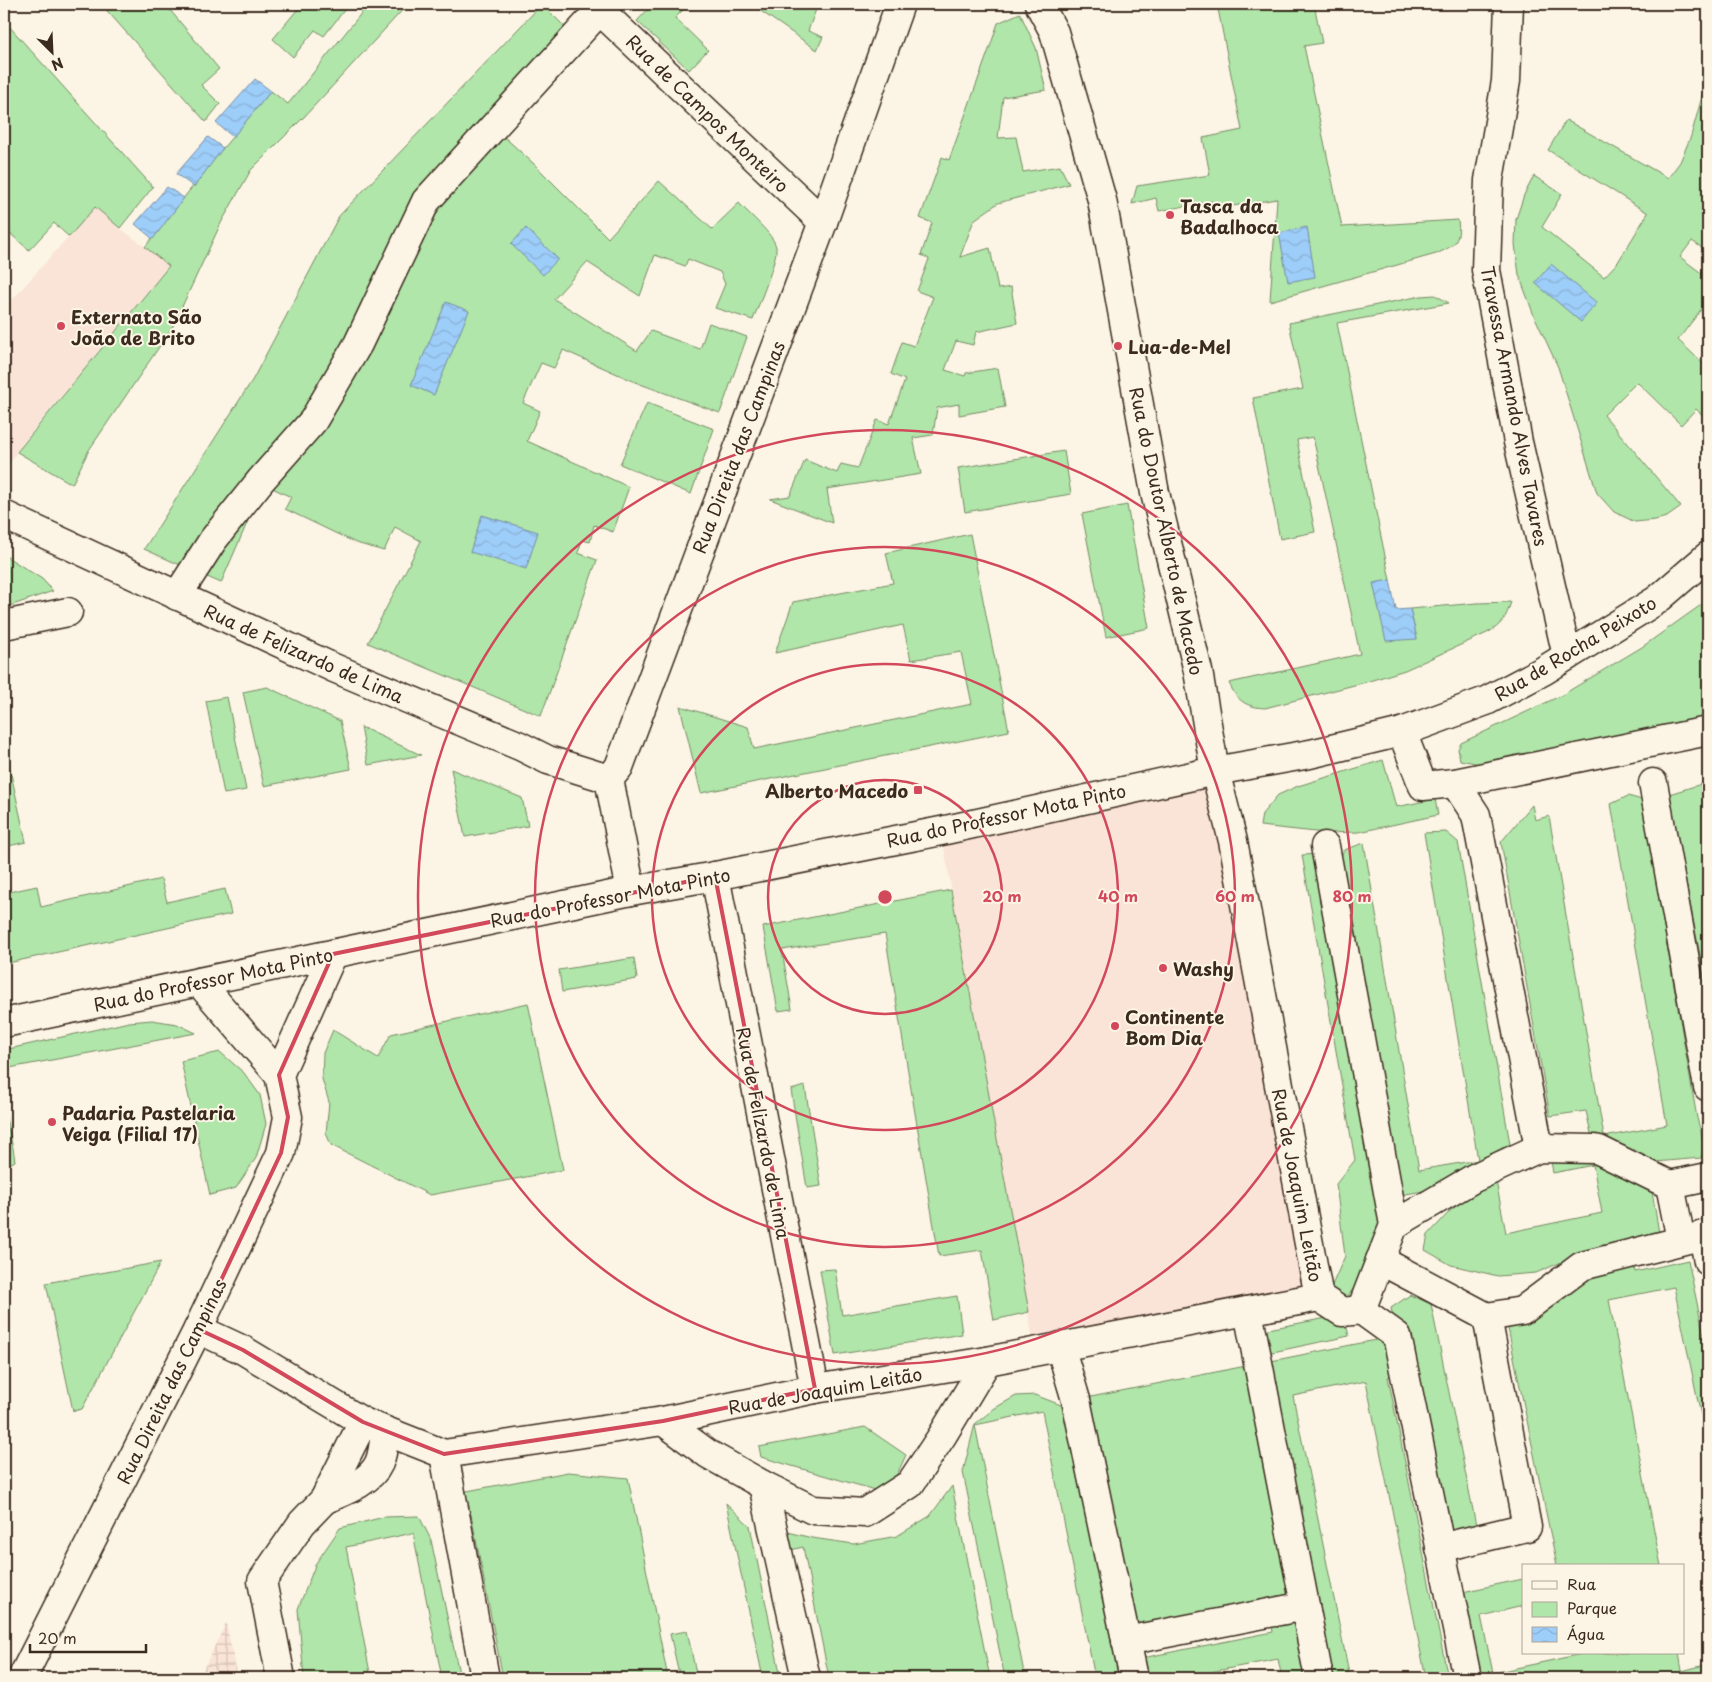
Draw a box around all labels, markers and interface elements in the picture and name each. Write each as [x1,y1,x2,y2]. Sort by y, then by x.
north arrow [28,28,78,78]
street label: Rua de Campos Monteiro [620,28,796,198]
text: N [48,52,67,76]
place label: Tasca da Badalhoca [1180,192,1279,240]
marker: Tasca da Badalhoca [1164,209,1176,221]
street label: Travessa Armando Alves Tavares [1475,263,1555,549]
place label: Externato São João de Brito [71,303,202,351]
marker: Externato São João de Brito [55,320,67,332]
place label: Lua-de-Mel [1128,333,1231,360]
street label: Rua Direita das Campinas [685,337,791,557]
marker: Lua-de-Mel [1112,340,1124,352]
street label: Rua do Doutor Alberto de Macedo [1123,384,1211,678]
street label: Rua de Rocha Peixoto [1489,589,1661,707]
street label: Rua de Felizardo de Lima [200,597,409,710]
street label: Rua do Professor Mota Pinto [884,776,1128,854]
place label: Alberto Macedo [765,777,908,804]
marker: Alberto Macedo [912,784,924,796]
street label: Rua do Professor Mota Pinto [488,860,732,934]
text: 20 m [983,884,1021,907]
text: 40 m [1098,884,1138,907]
text: 60 m [1215,884,1255,907]
text: 80 m [1332,884,1372,907]
centre of rings [876,888,894,906]
street label: Rua do Professor Mota Pinto [91,940,335,1018]
place label: Washy [1173,955,1234,982]
marker: Washy [1157,962,1169,974]
place label: Continente Bom Dia [1125,1003,1224,1051]
marker: Continente Bom Dia [1109,1020,1121,1032]
street label: Rua de Felizardo de Lima [730,1025,798,1242]
street label: Rua de Joaquim Leitão [1266,1086,1330,1284]
place label: Padaria Pastelaria Veiga (Filial 17) [62,1099,236,1147]
marker: Padaria Pastelaria Veiga (Filial 17) [46,1116,58,1128]
street label: Rua Direita das Campinas [109,1274,233,1488]
street label: Rua de Joaquim Leitão [726,1360,924,1420]
legend [1522,1564,1684,1654]
text: Rua [1567,1572,1596,1595]
text: Parque [1567,1596,1617,1619]
scale bar [30,1622,146,1654]
text: Água [1567,1622,1605,1645]
text: 20 m [38,1626,77,1649]

